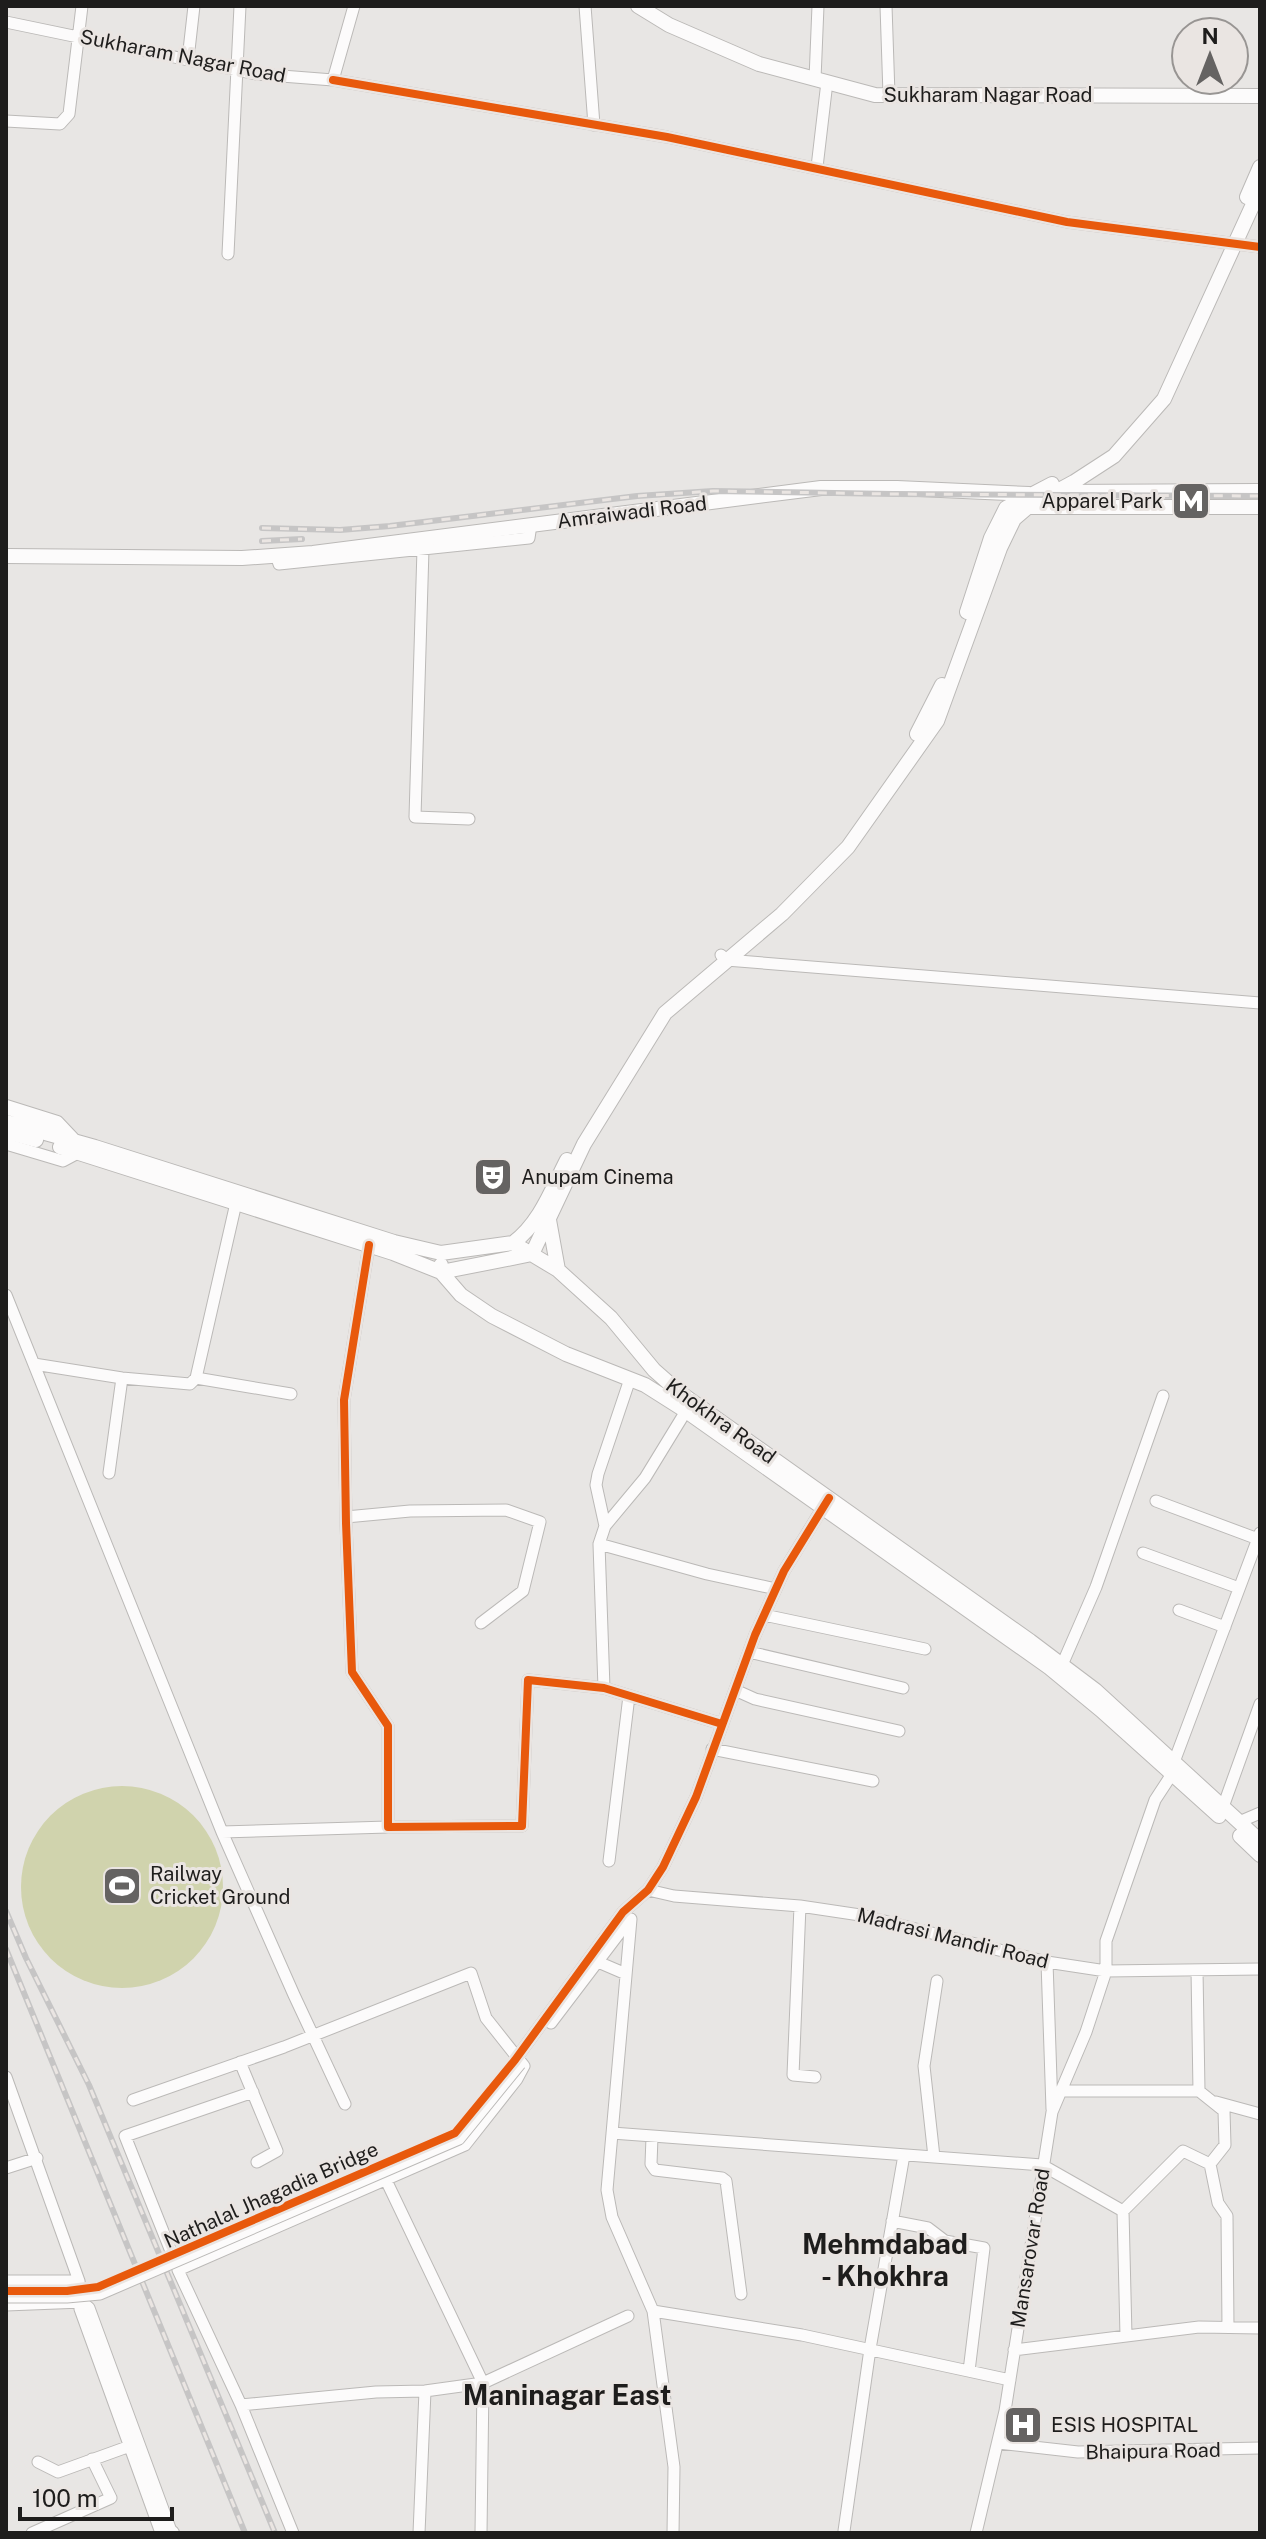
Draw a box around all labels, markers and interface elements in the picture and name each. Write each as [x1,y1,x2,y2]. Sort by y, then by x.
north arrow [1170,16,1250,96]
text: N [1201,23,1219,49]
street label: Sukharam Nagar Road [78,24,288,88]
street label: Sukharam Nagar Road [884,83,1092,107]
metro station icon: Apparel Park [1170,480,1212,522]
place label: Apparel Park [1041,489,1163,513]
street label: Amraiwadi Road [556,491,708,533]
theatre icon: Anupam Cinema [472,1156,514,1198]
place label: Anupam Cinema [521,1165,674,1189]
street label: Khokhra Road [661,1373,781,1469]
place label: Railway Cricket Ground [150,1862,290,1909]
sports icon: Railway Cricket Ground [101,1865,143,1907]
street label: Madrasi Mandir Road [855,1903,1051,1973]
street label: Nathalal Jhagadia Bridge [160,2137,382,2253]
street label: Mansarovar Road [1006,2167,1054,2329]
district label: Mehmdabad - Khokhra [802,2227,968,2292]
district label: Maninagar East [463,2378,671,2411]
hospital icon: ESIS HOSPITAL [1002,2404,1044,2446]
place label: ESIS HOSPITAL [1051,2413,1198,2437]
street label: Bhaipura Road [1085,2438,1221,2464]
scale bar [20,2471,172,2521]
text: 100 m [32,2484,98,2512]

